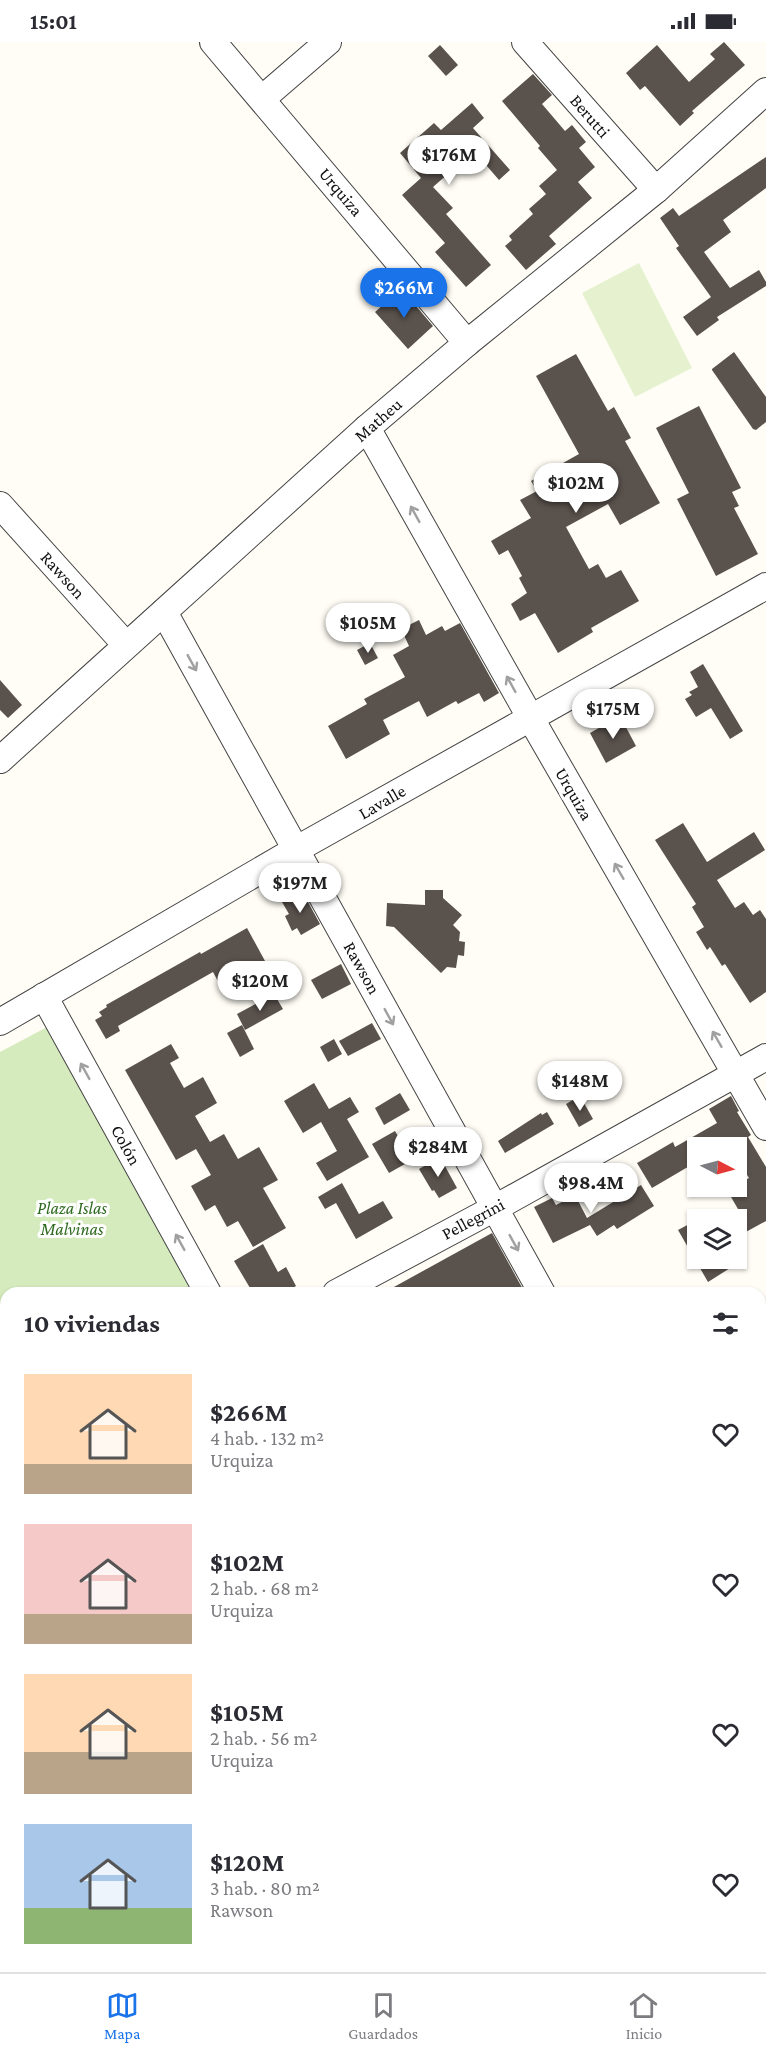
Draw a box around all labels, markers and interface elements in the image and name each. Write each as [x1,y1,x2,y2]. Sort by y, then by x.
text: 15:01 [30,9,77,34]
street label: Berutti [566,90,614,142]
pin: $176M [407,135,491,186]
text: $176M [421,143,477,165]
street label: Urquiza [315,164,367,220]
pin: $266M [362,268,446,319]
text: $266M [374,276,434,298]
street label: Matheu [350,394,406,446]
pin: $102M [534,463,618,514]
text: $102M [547,471,605,493]
one-way arrow [409,506,421,523]
street label: Rawson [37,547,90,603]
pin: $105M [326,603,410,654]
text: $105M [340,611,396,633]
one-way arrow [187,654,199,671]
one-way arrow [505,675,516,693]
pin: $175M [571,689,655,740]
text: $175M [586,697,640,719]
street label: Urquiza [551,764,597,824]
street label: Lavalle [355,781,409,823]
pin: $197M [258,863,342,914]
one-way arrow [613,863,625,880]
text: $197M [272,871,328,893]
street label: Rawson [339,938,385,998]
pin: $120M [218,961,302,1012]
text: $120M [231,969,289,991]
one-way arrow [383,1008,395,1025]
one-way arrow [711,1031,723,1048]
pin: $148M [538,1061,622,1112]
one-way arrow [79,1063,91,1080]
text: $148M [551,1069,609,1091]
street label: Colón [107,1121,145,1169]
pin: $284M [396,1127,480,1178]
text: $284M [408,1135,468,1157]
north arrow [687,1137,747,1197]
map controls [687,1137,747,1269]
pin: $98.4M [542,1163,640,1214]
text: $98.4M [558,1171,624,1193]
street label: Pellegrini [438,1194,508,1244]
park label: Plaza Islas Malvinas [37,1198,107,1239]
button: layers [687,1209,747,1269]
one-way arrow [509,1233,520,1251]
one-way arrow [174,1234,186,1251]
icon: filters [709,1307,742,1340]
text: 10 viviendas [24,1309,160,1338]
icon: home [72,1398,144,1470]
text: $266M [210,1398,287,1427]
icon: heart [709,1418,742,1451]
text: 4 hab. · 132 m² [210,1427,324,1449]
text: Urquiza [210,1449,273,1471]
icon: home [72,1548,144,1620]
text: $102M [210,1548,284,1577]
icon: heart [709,1568,742,1601]
text: 2 hab. · 68 m² [210,1577,319,1599]
text: Urquiza [210,1599,273,1621]
icon: home [72,1698,144,1770]
text: $105M [210,1698,284,1727]
icon: heart [709,1718,742,1751]
text: 2 hab. · 56 m² [210,1727,317,1749]
text: Urquiza [210,1749,273,1771]
icon: home [72,1848,144,1920]
text: $120M [210,1848,284,1877]
icon: heart [709,1868,742,1901]
text: 3 hab. · 80 m² [210,1877,320,1899]
text: Rawson [210,1899,273,1921]
tab: Mapa [104,1989,140,2042]
tab: Guardados [348,1989,418,2042]
tab: Inicio [626,1989,662,2042]

